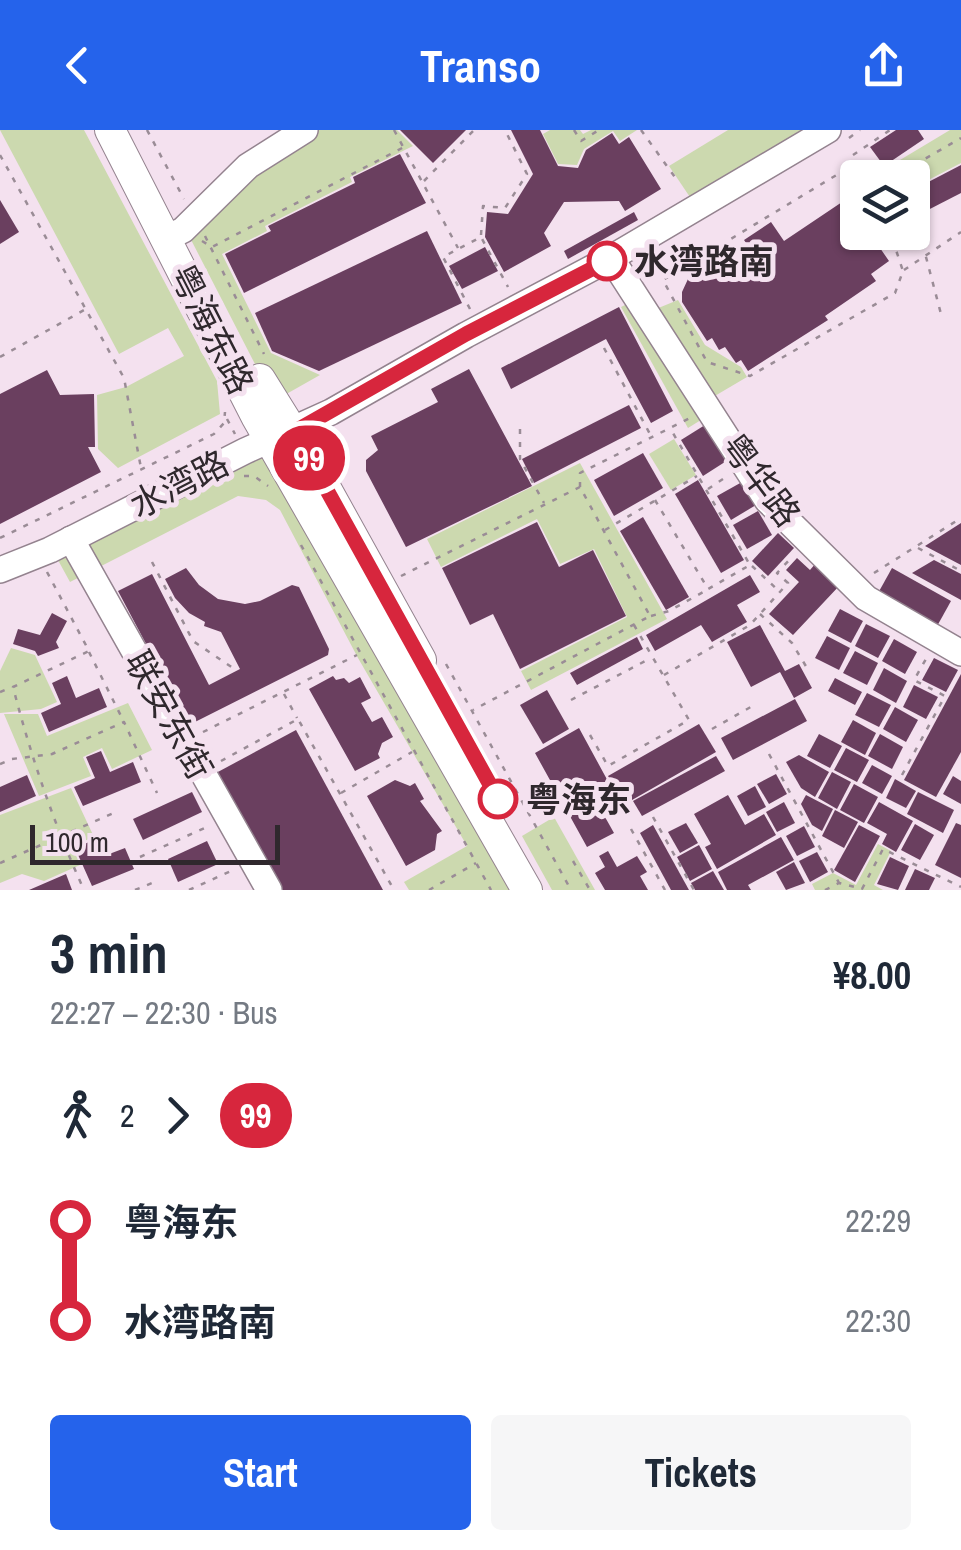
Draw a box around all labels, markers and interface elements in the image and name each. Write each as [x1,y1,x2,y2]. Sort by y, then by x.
text: Transo [420,35,541,96]
icon: back [50,38,105,93]
icon: share [856,38,911,93]
map controls [840,160,930,250]
button: layers [840,160,930,250]
place label: 水湾路南 [634,238,774,285]
marker: 水湾路南 [588,242,626,280]
street label: 粤海东路 [159,256,265,402]
street label: 粤华路 [711,424,811,536]
line badge: 99 [264,426,354,490]
text: 99 [293,435,325,482]
street label: 水湾路 [122,439,236,529]
street label: 联安东街 [115,642,223,788]
place label: 粤海东 [526,776,631,823]
marker: 粤海东 [479,780,517,818]
scale bar [30,820,280,864]
text: 100 m [45,823,109,861]
text: 3 min [50,916,168,990]
text: ¥8.00 [833,950,911,1001]
text: 22:27 – 22:30 · Bus [50,991,278,1034]
icon: walk [50,1088,105,1143]
icon: forward [150,1088,205,1143]
text: 99 [240,1092,272,1139]
text: 2 [120,1094,135,1137]
text: 粤海东 [124,1197,238,1248]
text: 22:29 [845,1199,911,1242]
text: 水湾路南 [124,1297,276,1348]
text: 22:30 [845,1299,911,1342]
button: Start [50,1415,471,1530]
button: Tickets [491,1415,911,1530]

